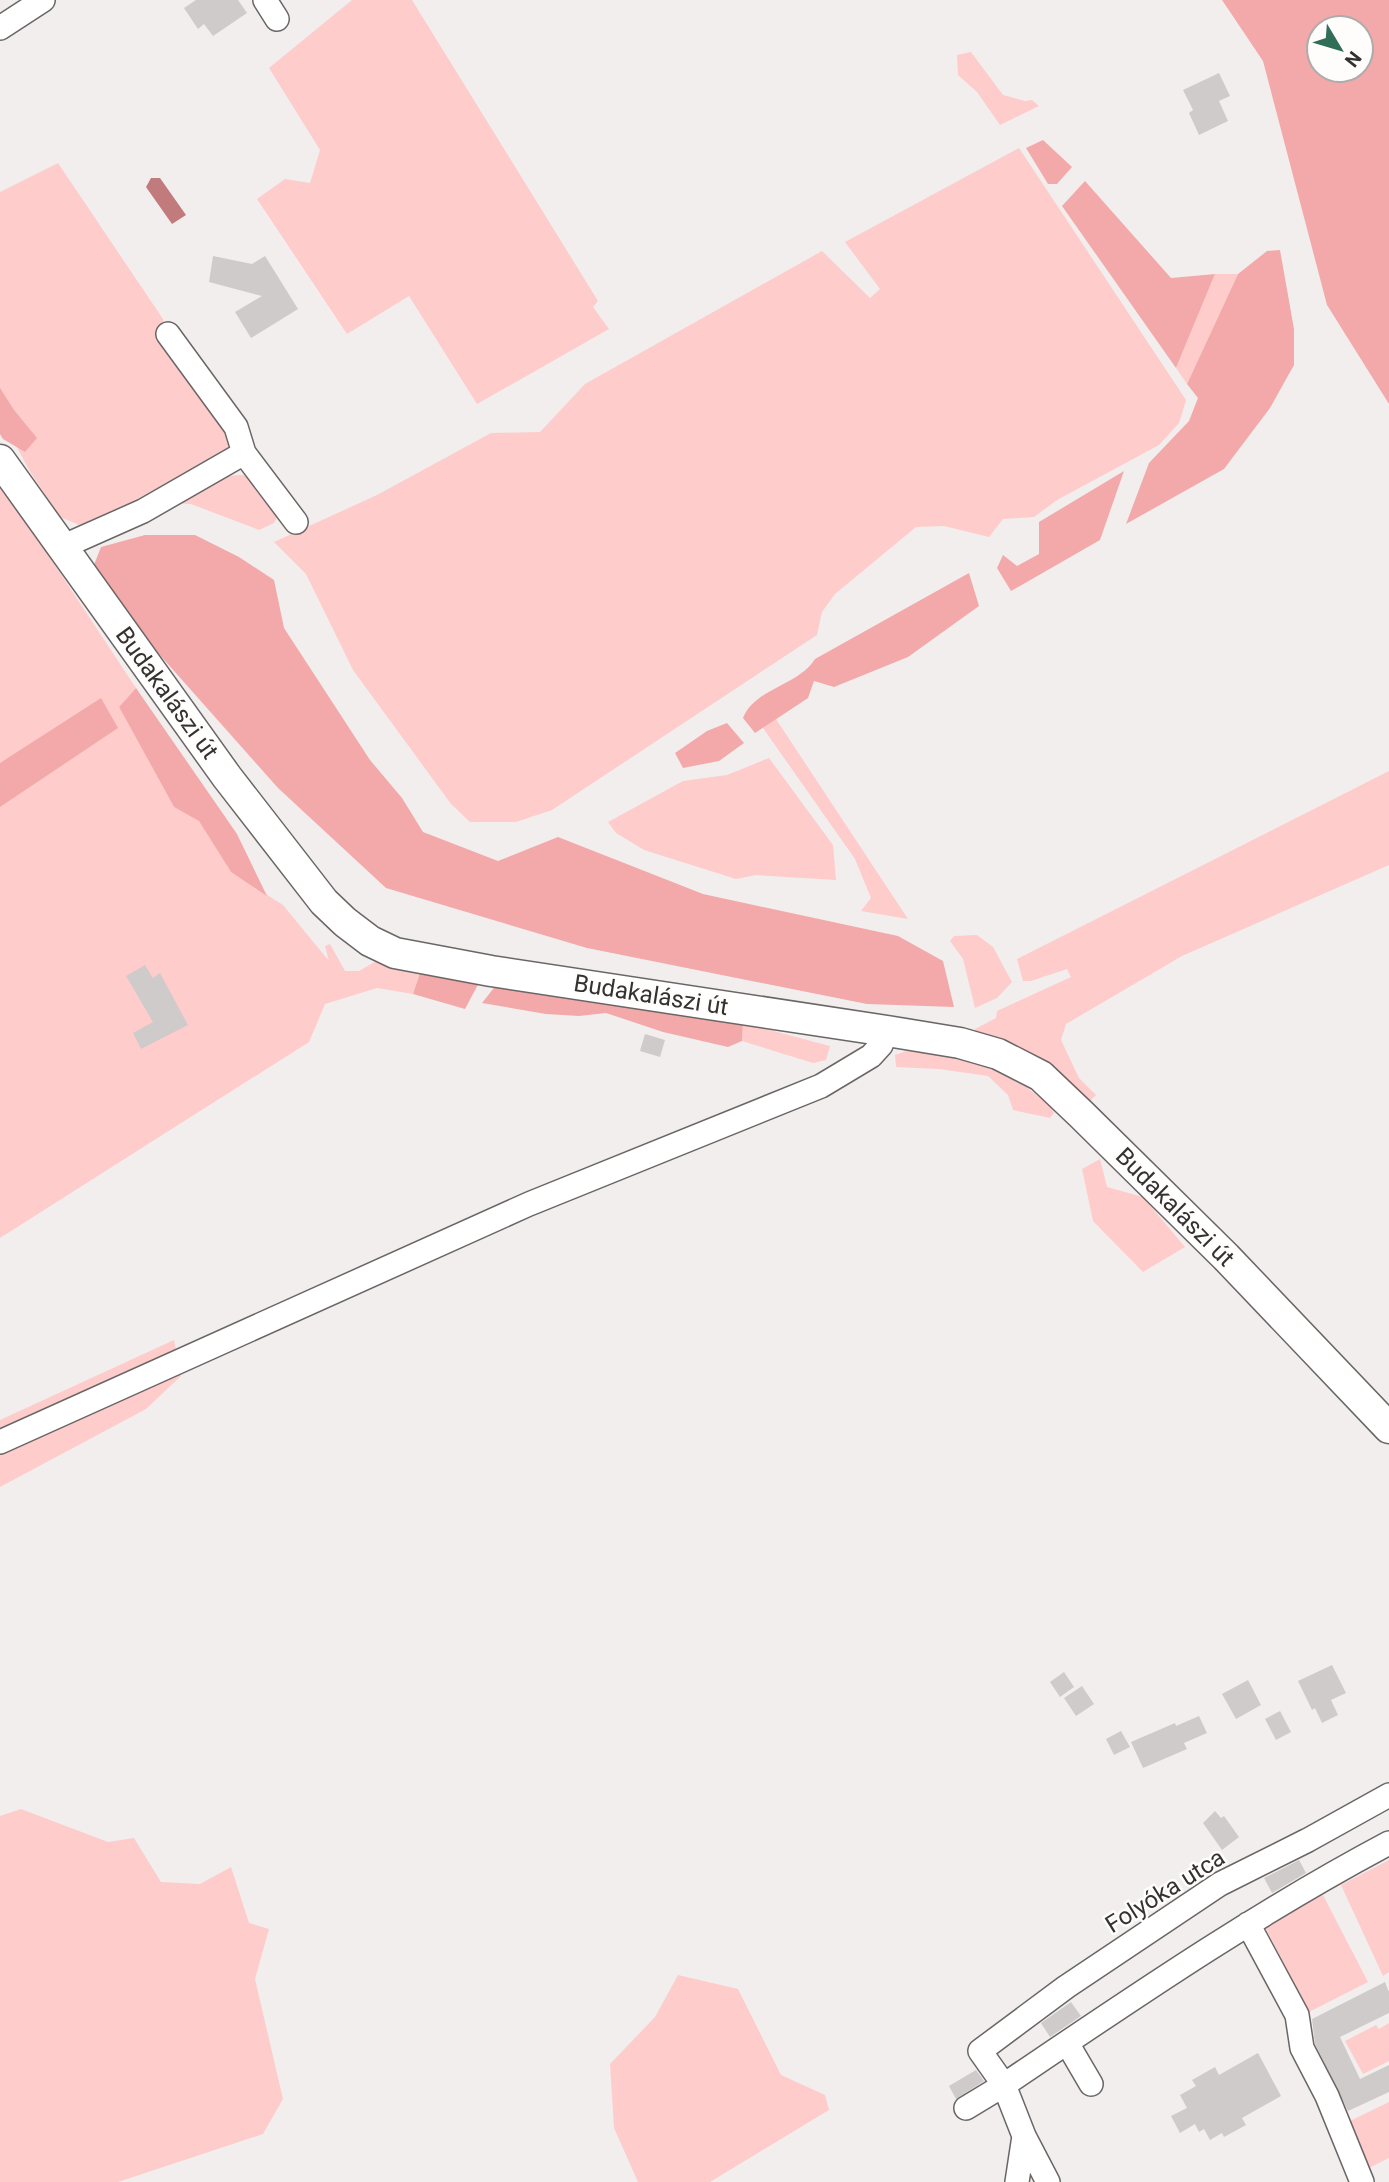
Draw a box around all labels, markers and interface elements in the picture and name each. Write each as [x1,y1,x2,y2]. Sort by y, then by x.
north arrow [1305,14,1375,84]
text: N [1340,47,1366,72]
street label: Budakalászi út [110,622,224,764]
street label: Budakalászi út [572,969,730,1021]
street label: Budakalászi út [1110,1142,1240,1272]
street label: Folyóka utca [1100,1843,1230,1939]

